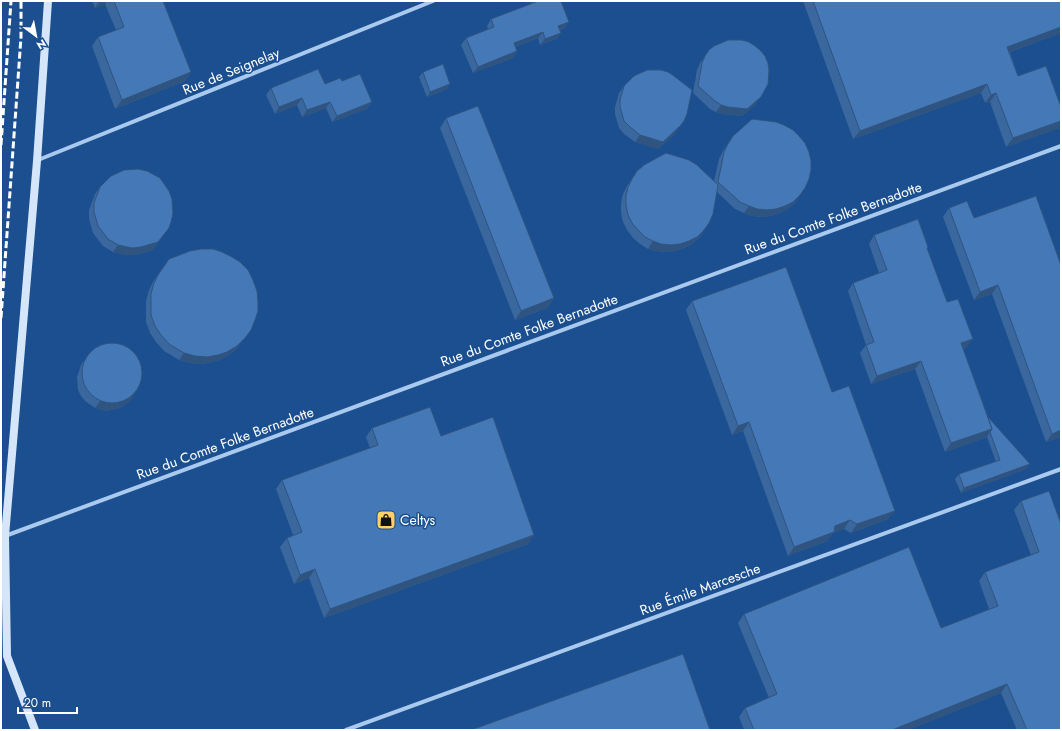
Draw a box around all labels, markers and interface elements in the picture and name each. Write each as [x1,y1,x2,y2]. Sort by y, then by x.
north arrow [16,16,56,56]
text: N [33,35,49,54]
street label: Rue de Seignelay [179,42,283,100]
street label: Rue du Comte Folke Bernadotte [742,177,924,259]
street label: Rue du Comte Folke Bernadotte [438,289,620,371]
street label: Rue du Comte Folke Bernadotte [134,402,316,484]
shop icon: Celtys [375,509,397,531]
place label: Celtys [400,510,436,530]
street label: Rue Émile Marcesche [637,558,763,620]
scale bar [18,689,77,715]
text: 20 m [24,694,51,712]

